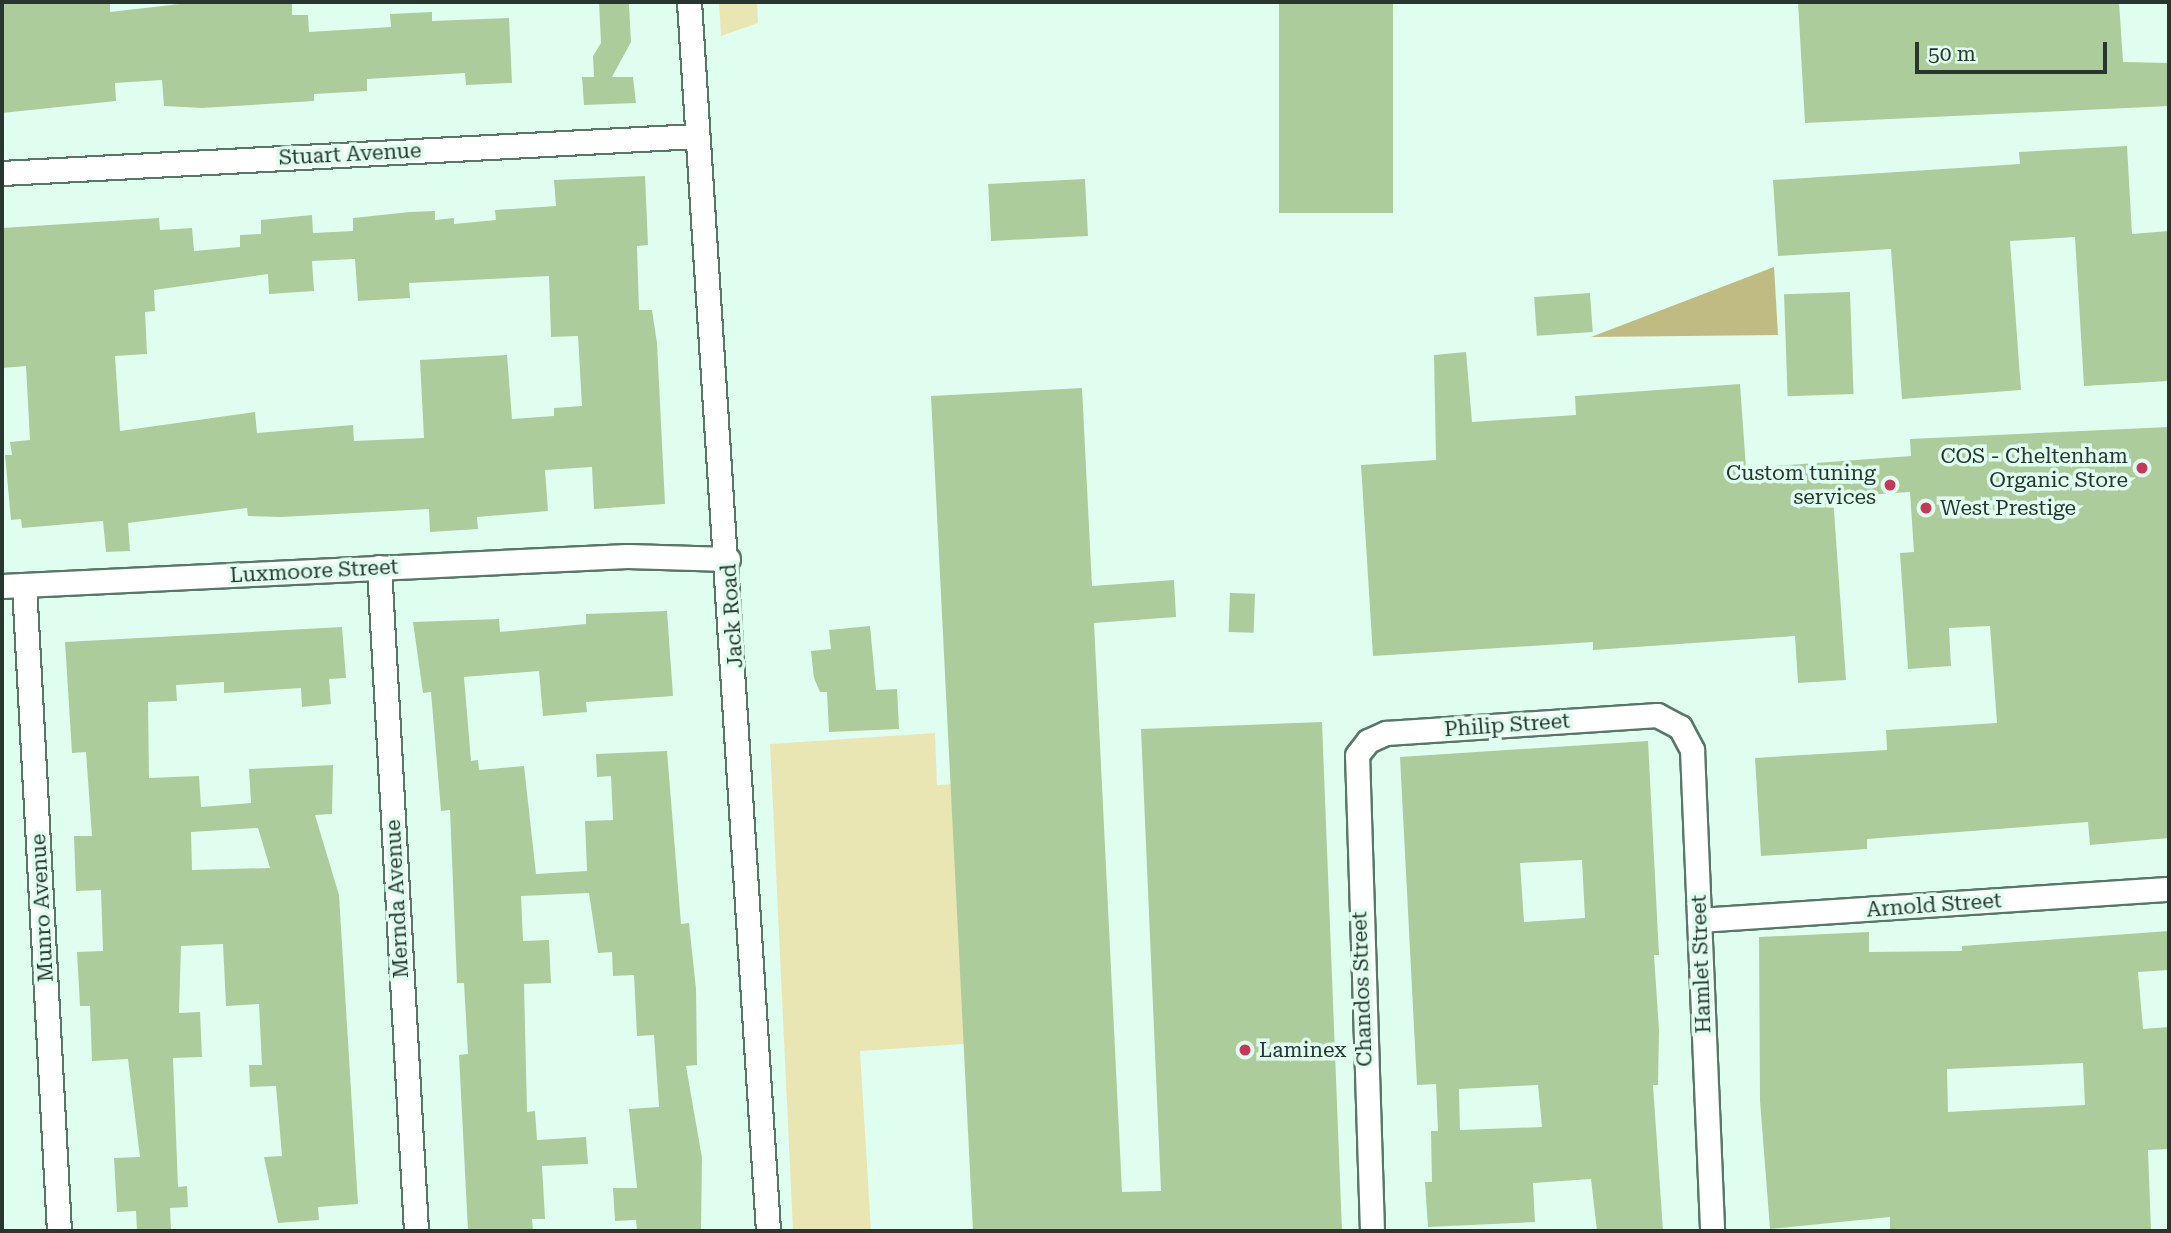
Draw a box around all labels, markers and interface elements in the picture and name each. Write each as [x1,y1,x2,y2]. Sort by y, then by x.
scale bar [1919,28,2112,72]
text: 50 m [1928,42,1976,66]
street label: Stuart Avenue [278,138,422,170]
place label: COS - Cheltenham Organic Store [1940,443,2128,493]
place label: Custom tuning services [1726,460,1876,510]
marker: COS - Cheltenham Organic Store [2134,460,2150,476]
marker: Custom tuning services [1882,477,1898,493]
place label: West Prestige [1940,495,2076,521]
marker: West Prestige [1918,500,1934,516]
street label: Luxmoore Street [229,554,399,588]
street label: Jack Road [716,563,748,669]
street label: Philip Street [1443,708,1571,742]
street label: Mernda Avenue [380,819,414,979]
street label: Munro Avenue [26,833,58,983]
street label: Arnold Street [1866,888,2002,922]
street label: Hamlet Street [1686,894,1716,1034]
street label: Chandos Street [1347,911,1377,1067]
place label: Laminex [1259,1037,1346,1063]
marker: Laminex [1237,1042,1253,1058]

